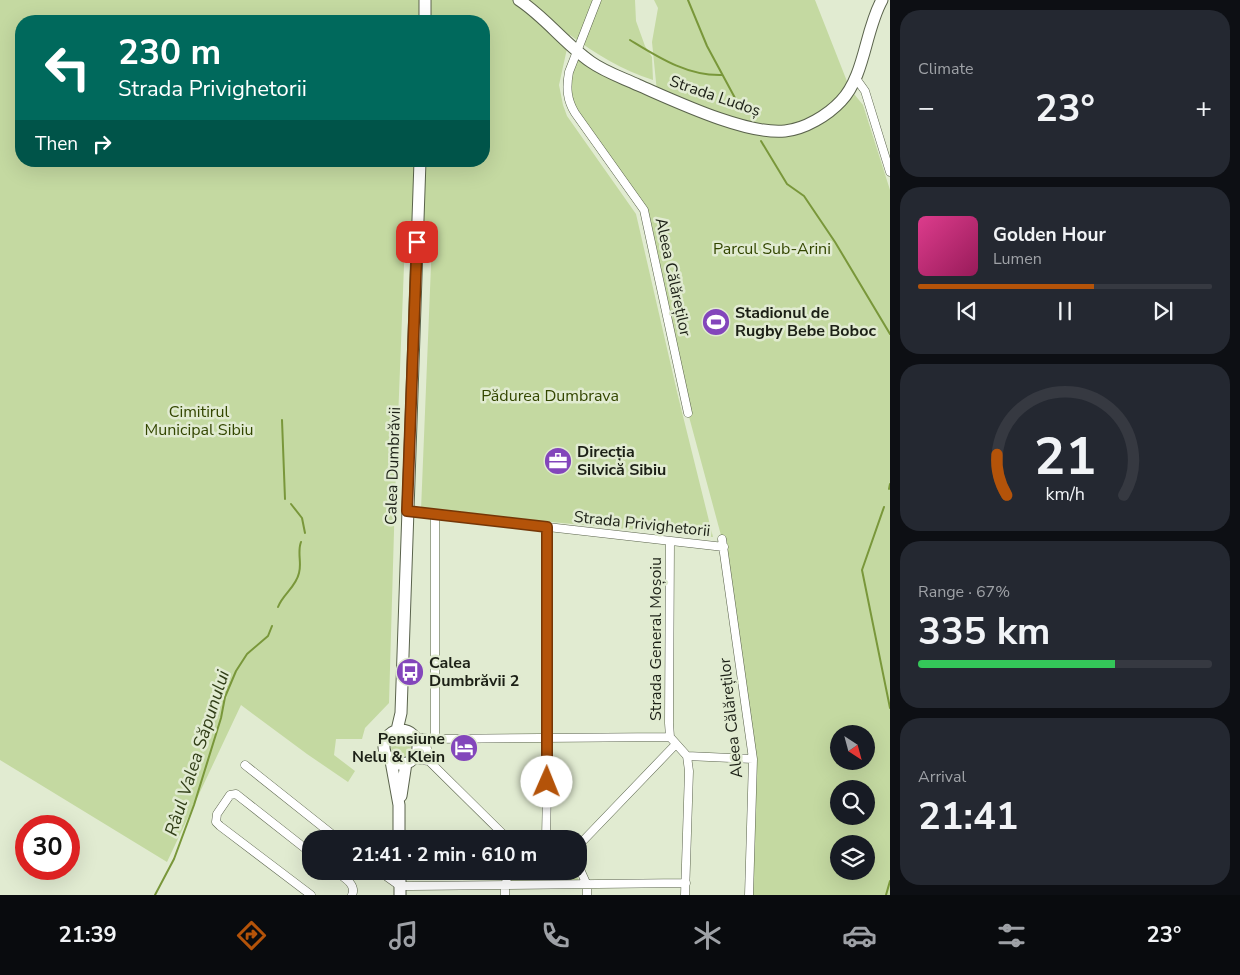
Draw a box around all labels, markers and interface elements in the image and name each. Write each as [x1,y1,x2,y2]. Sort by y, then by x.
text: 230 m [118,29,221,76]
icon: left [35,35,100,100]
text: Climate [918,58,973,80]
street label: Strada Ludoș [667,70,763,122]
text: Strada Privighetorii [118,74,307,104]
text: 23° [1035,83,1095,134]
text: − [918,89,935,127]
text: + [1195,89,1212,127]
icon: right [88,130,116,158]
text: Then [35,131,78,157]
street label: Aleea Călăreților [650,216,696,339]
pin [396,221,438,263]
text: Golden Hour [993,222,1106,248]
icon: arrive [403,228,431,256]
park label: Parcul Sub-Arini [713,238,831,260]
text: Lumen [993,248,1042,270]
icon: previous [953,297,981,325]
icon: pause [1051,297,1079,325]
icon: next [1149,297,1177,325]
place label: Stadionul de Rugby Bebe Boboc [735,302,876,342]
sports icon: Stadionul de Rugby Bebe Boboc [701,307,731,337]
park label: Pădurea Dumbrava [481,385,619,407]
park label: Cimitirul Municipal Sibiu [145,401,253,441]
street label: Calea Dumbrăvii [380,406,406,526]
text: 21 [1034,421,1096,492]
place label: Direcția Silvică Sibiu [577,441,666,481]
office icon: Direcția Silvică Sibiu [543,446,573,476]
text: km/h [1045,482,1085,506]
street label: Strada Privighetorii [573,506,711,542]
street label: Strada General Moșoiu [645,557,667,721]
text: Range · 67% [918,581,1010,603]
text: 335 km [918,606,1050,657]
place label: Calea Dumbrăvii 2 [429,652,519,692]
street label: Aleea Călăreților [714,656,748,779]
bus stop icon: Calea Dumbrăvii 2 [395,657,425,687]
water label: Râul Valea Săpunului [159,666,235,839]
north arrow [830,725,875,770]
map controls [830,725,875,880]
place label: Pensiune Nelu & Klein [352,728,445,768]
hotel icon: Pensiune Nelu & Klein [449,733,479,763]
position arrow [520,755,572,807]
text: Arrival [918,766,966,788]
button: search [830,780,875,825]
text: 21:41 [918,791,1019,842]
speed limit sign: 30 [15,815,80,880]
button: layers [830,835,875,880]
text: 21:41 · 2 min · 610 m [352,842,537,868]
icon: directions [234,918,269,953]
icon: music [386,918,421,953]
icon: phone [538,918,573,953]
icon: climate [690,918,725,953]
icon: car [842,918,877,953]
icon: filters [994,918,1029,953]
text: 21:39 [59,920,117,950]
text: 23° [1147,920,1181,950]

